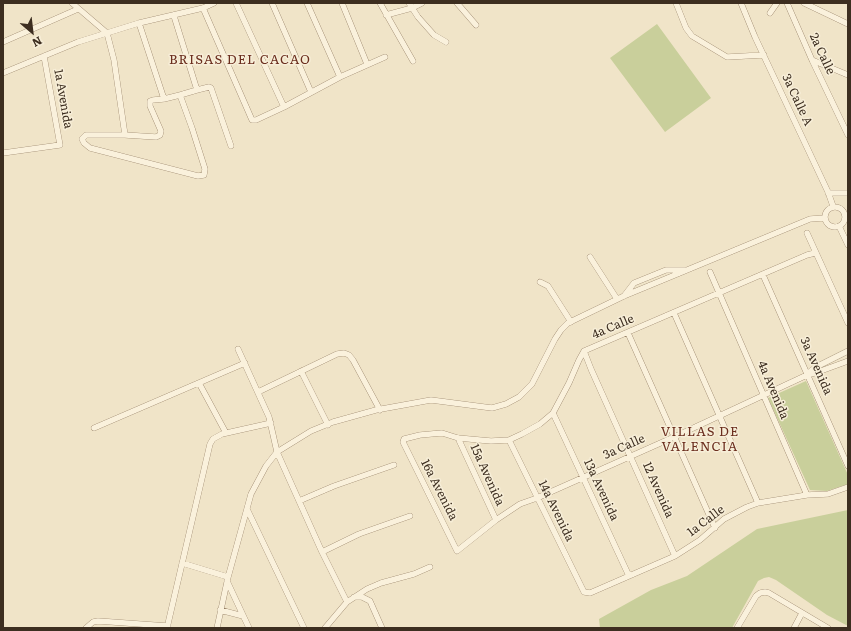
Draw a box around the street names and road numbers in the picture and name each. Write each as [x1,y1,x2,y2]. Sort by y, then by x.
street label: 2a Calle [806,31,838,77]
street label: 1a Avenida [51,68,75,130]
street label: 3a Calle A [779,72,815,128]
street label: 4a Calle [590,312,636,342]
street label: 3a Avenida [797,335,835,397]
street label: 4a Avenida [754,359,792,421]
street label: 3a Calle [601,431,647,463]
street label: 15a Avenida [467,442,507,508]
street label: 16a Avenida [417,457,461,523]
street label: 13a Avenida [580,457,622,523]
street label: 12 Avenida [639,460,677,520]
street label: 14a Avenida [535,478,577,544]
street label: 1a Calle [685,502,727,540]

